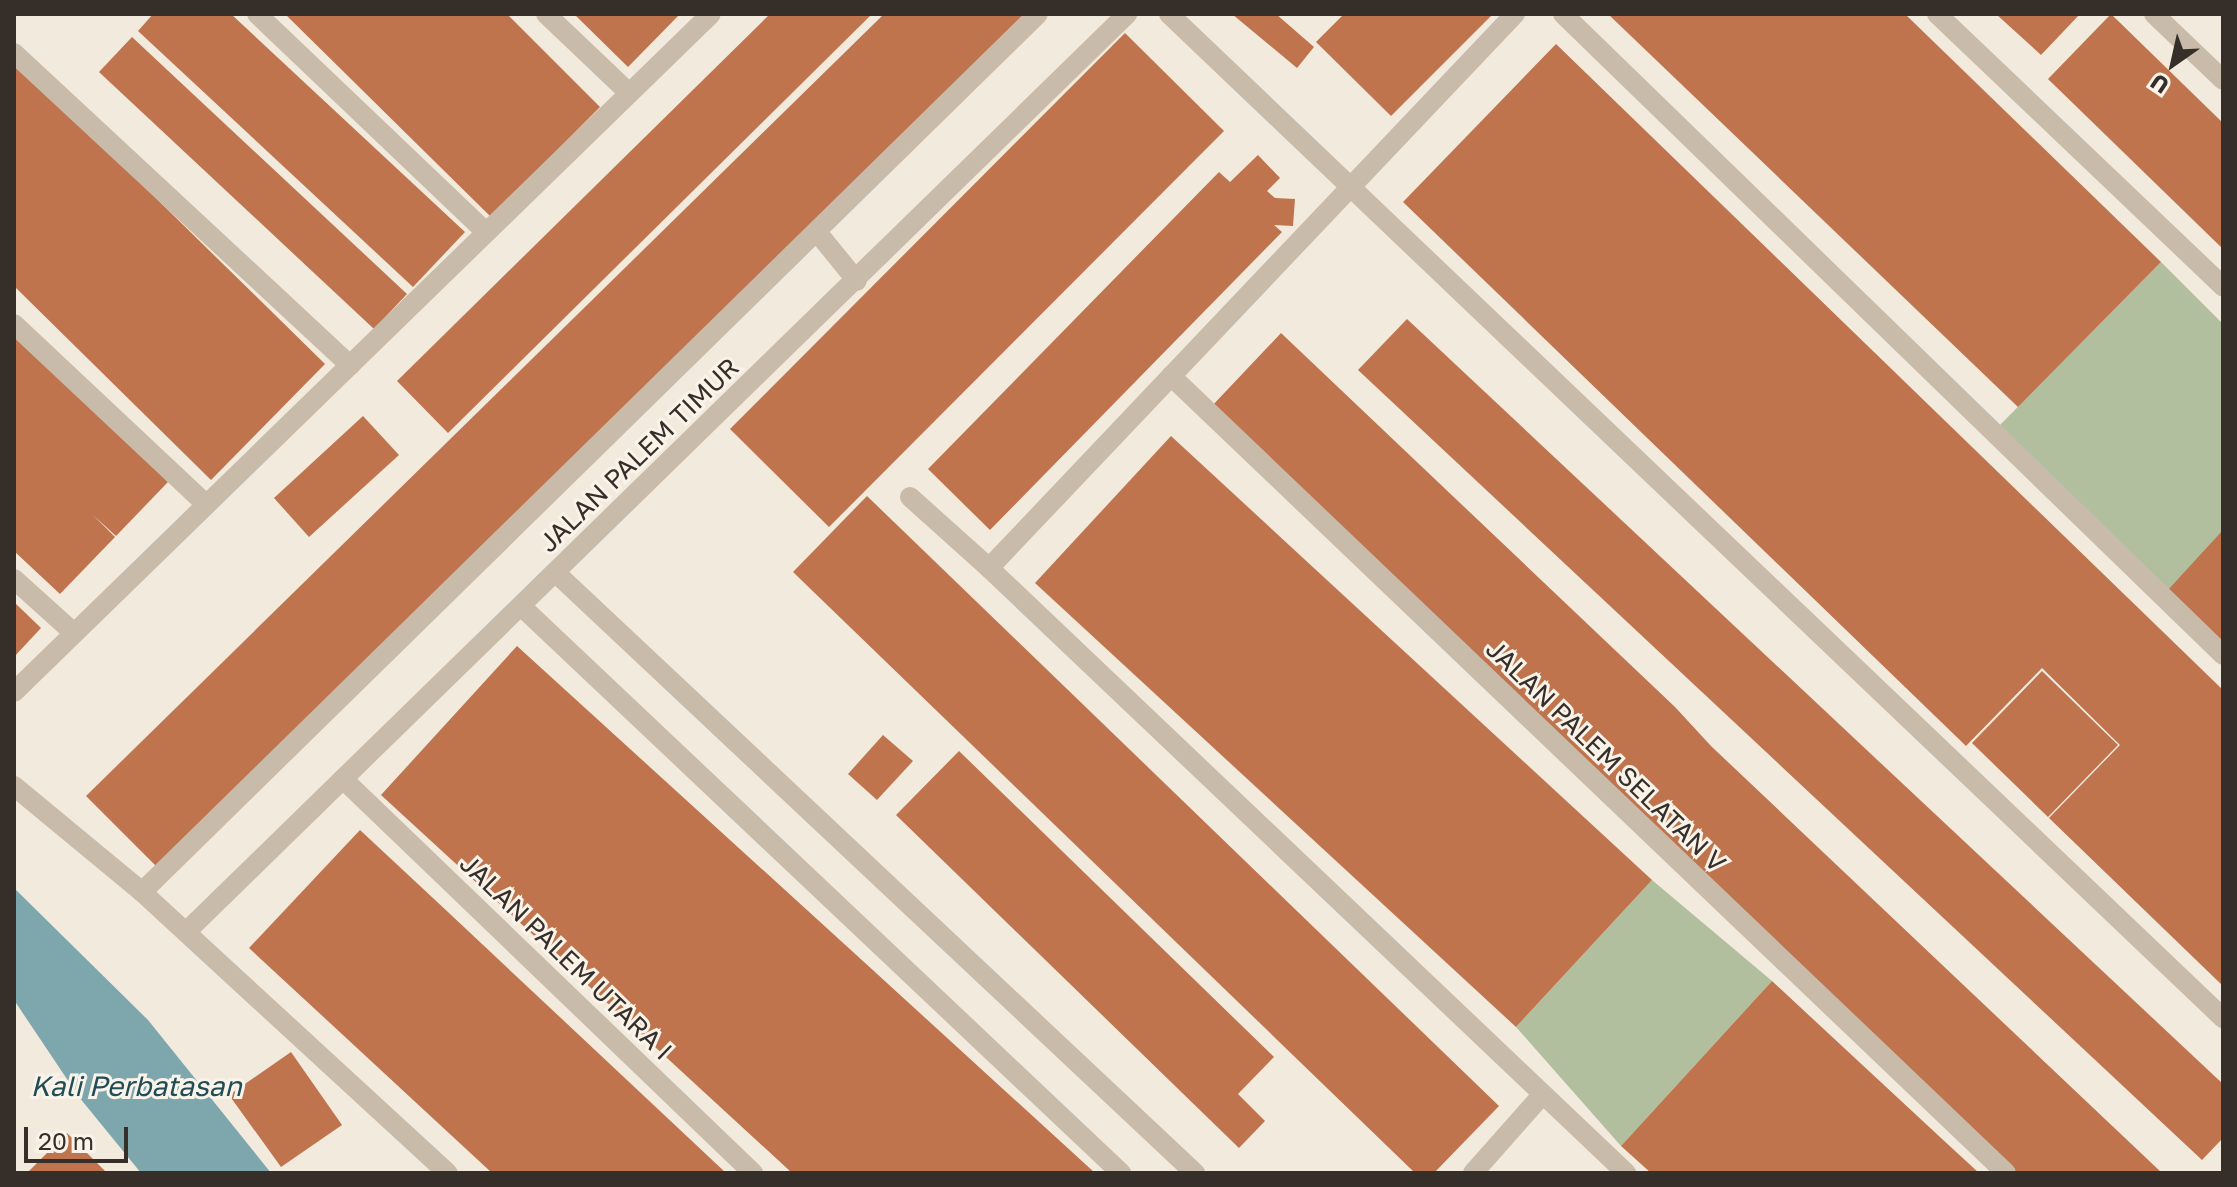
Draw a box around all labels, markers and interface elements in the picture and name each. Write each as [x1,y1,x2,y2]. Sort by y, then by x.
north arrow [2133,24,2213,104]
text: U [2145,69,2174,100]
street label: JALAN PALEM TIMUR [533,352,745,558]
street label: JALAN PALEM SELATAN V [1480,633,1732,879]
street label: JALAN PALEM UTARA I [454,848,678,1066]
water label: Kali Perbatasan [30,1069,242,1103]
scale bar [28,1111,132,1161]
text: 20 m [38,1126,94,1155]

